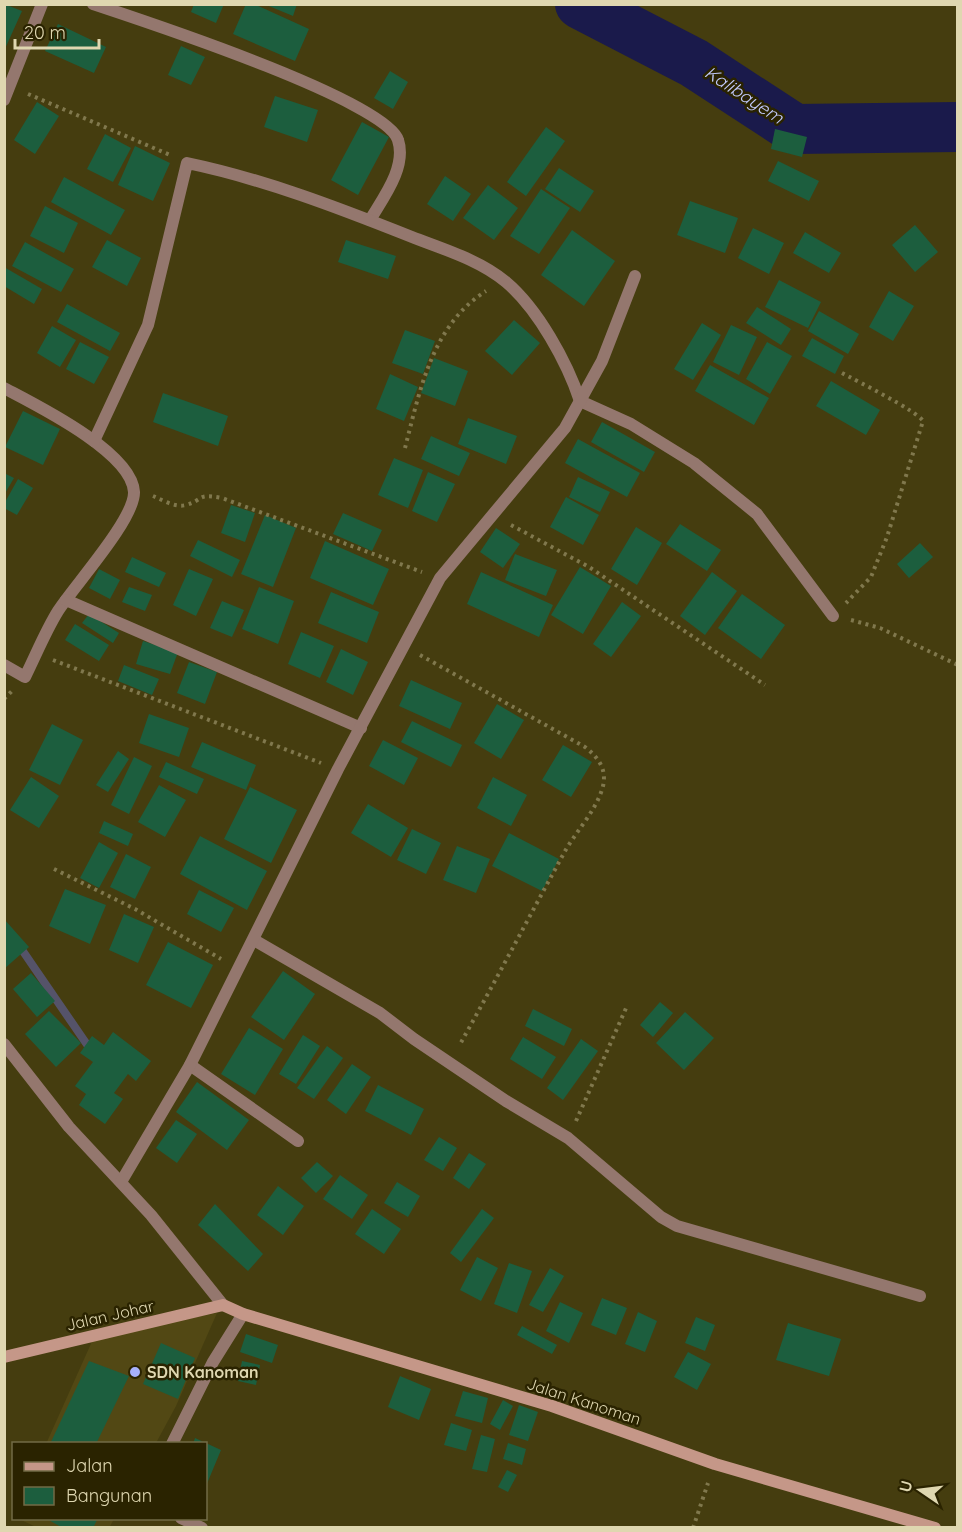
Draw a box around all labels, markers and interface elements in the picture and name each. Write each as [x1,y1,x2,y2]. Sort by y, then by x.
scale bar [15,12,99,50]
text: 20 m [24,21,66,44]
water label: Kalibayem [700,61,789,129]
street label: Jalan Johar [64,1295,156,1335]
place label: SDN Kanoman [147,1362,259,1382]
marker: SDN Kanoman [128,1365,142,1379]
street label: Jalan Kanoman [524,1373,644,1429]
legend [12,1442,207,1520]
text: Jalan [66,1454,113,1477]
north arrow [890,1460,950,1520]
text: U [894,1478,917,1494]
text: Bangunan [66,1484,152,1507]

